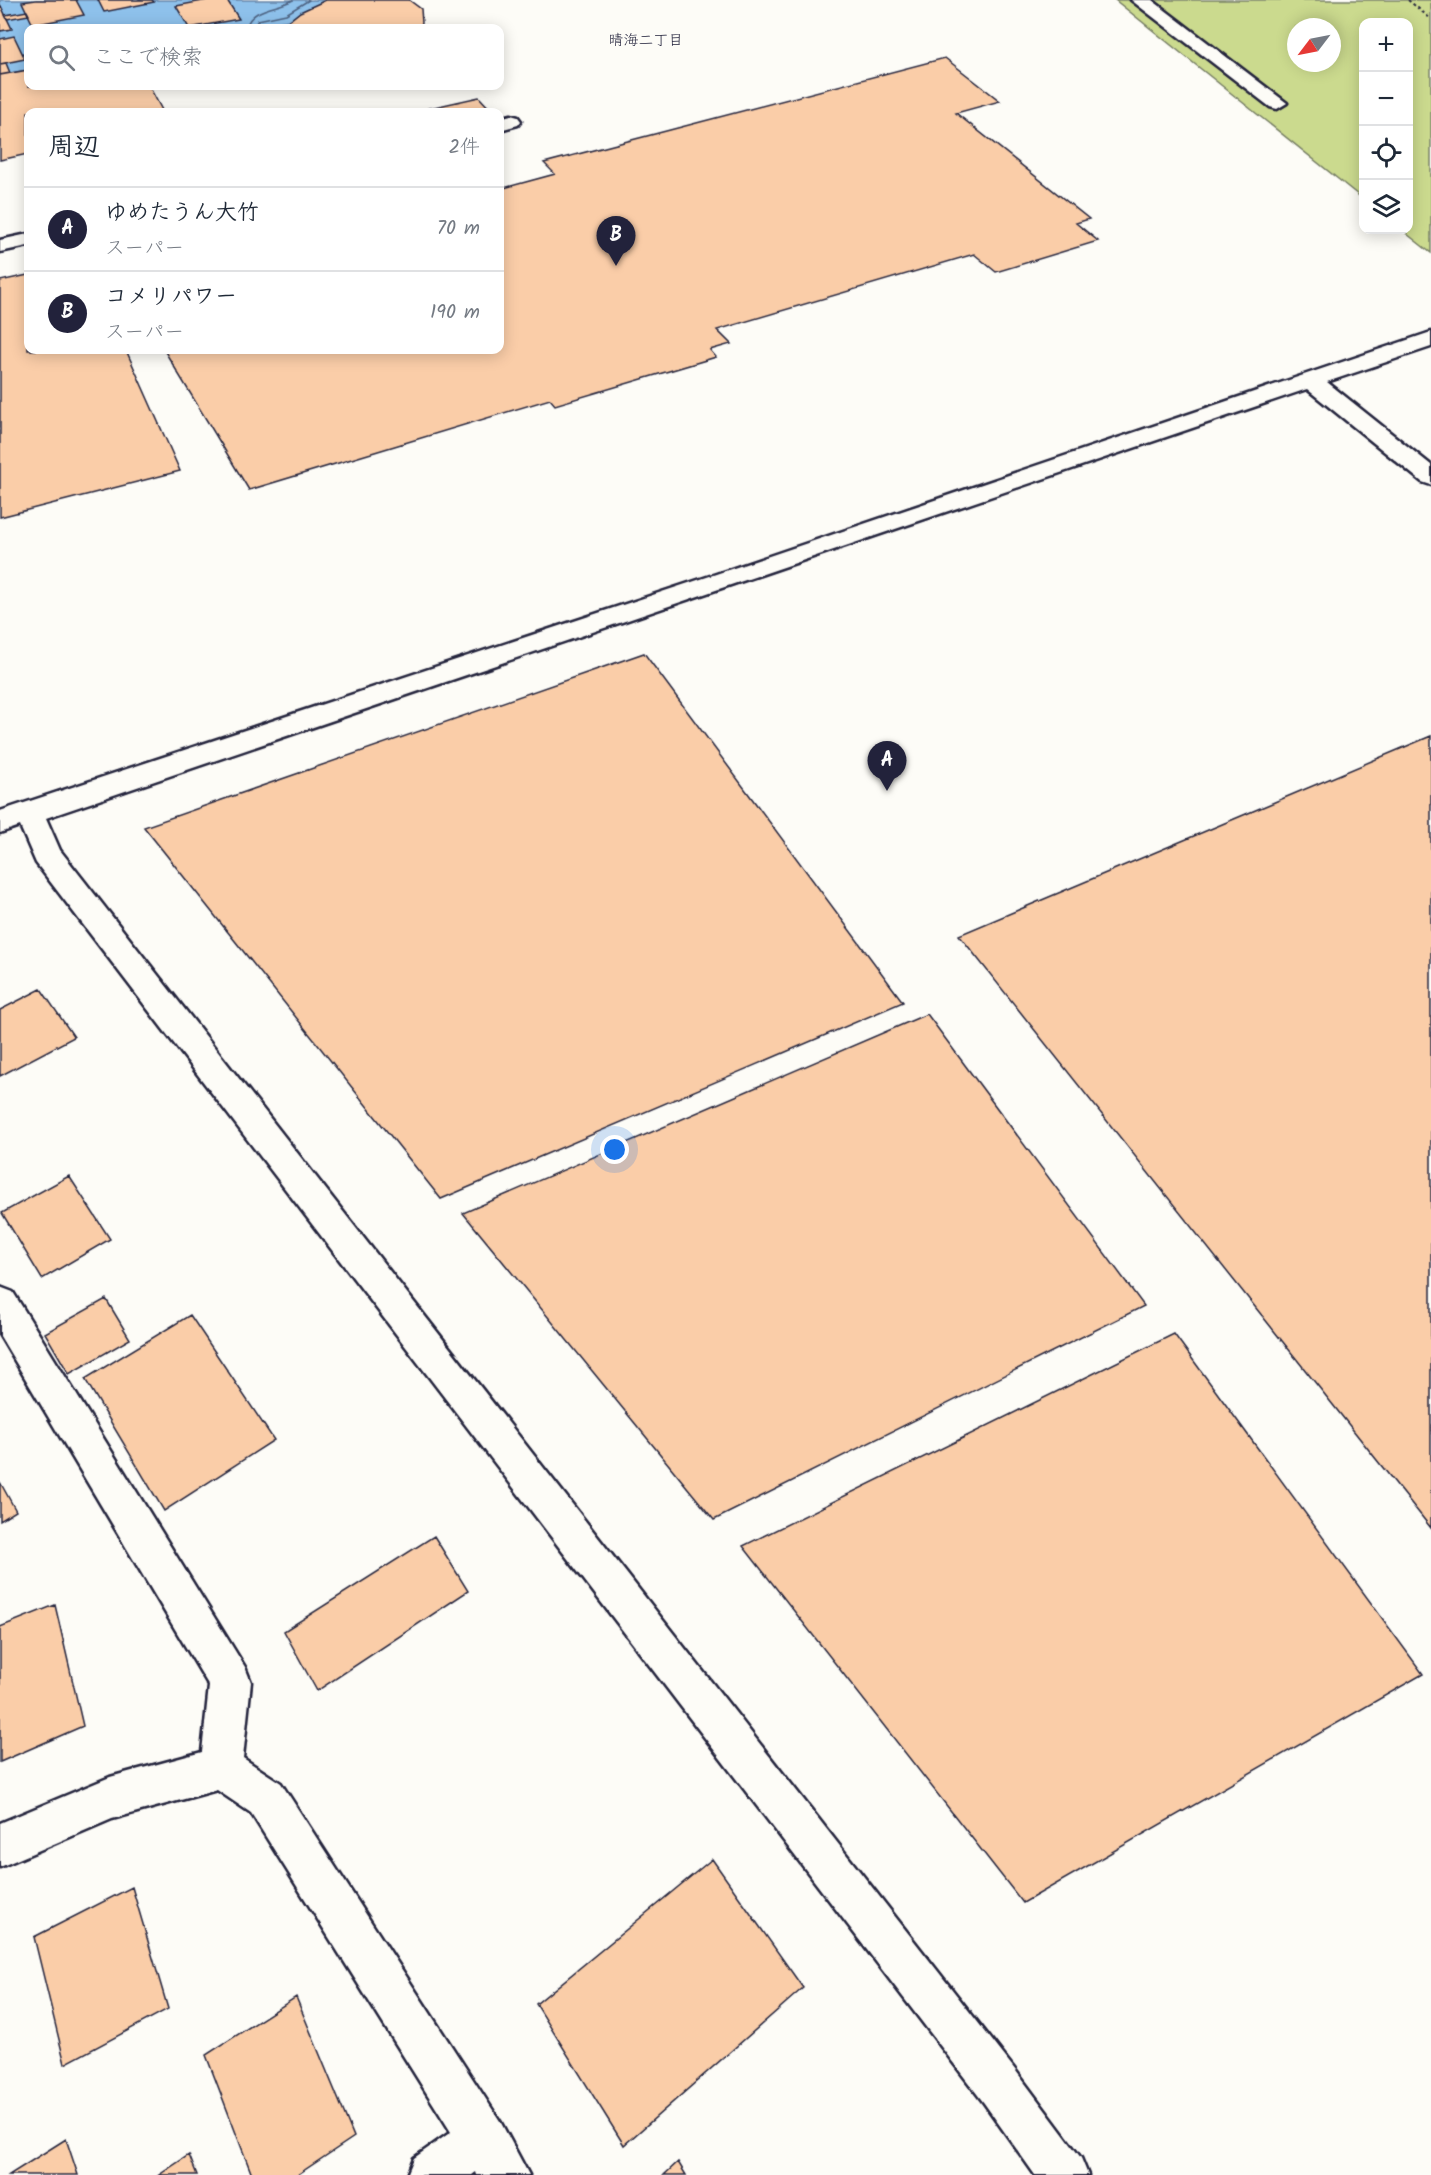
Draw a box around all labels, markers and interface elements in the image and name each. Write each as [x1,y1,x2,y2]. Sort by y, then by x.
north arrow [1287,18,1341,72]
map controls [1359,18,1413,234]
button: + [1359,18,1413,72]
search box [24,24,504,90]
district label: 晴海二丁目 [608,29,684,53]
icon: search [45,41,78,74]
text: ここで検索 [93,41,203,76]
button: − [1359,72,1413,126]
button: locate [1359,126,1413,180]
text: 周辺 [48,127,100,169]
text: 2件 [448,132,480,164]
button: layers [1359,180,1413,234]
text: ゆめたうん大竹 [105,196,259,231]
text: A [61,213,74,245]
text: 70 m [437,213,480,245]
pin: B [596,216,636,266]
text: スーパー [105,233,184,265]
text: コメリパワー [105,280,237,315]
text: B [61,297,74,329]
text: 190 m [430,297,480,329]
text: スーパー [105,317,184,349]
pin: A [868,742,906,791]
your location [600,1135,629,1164]

